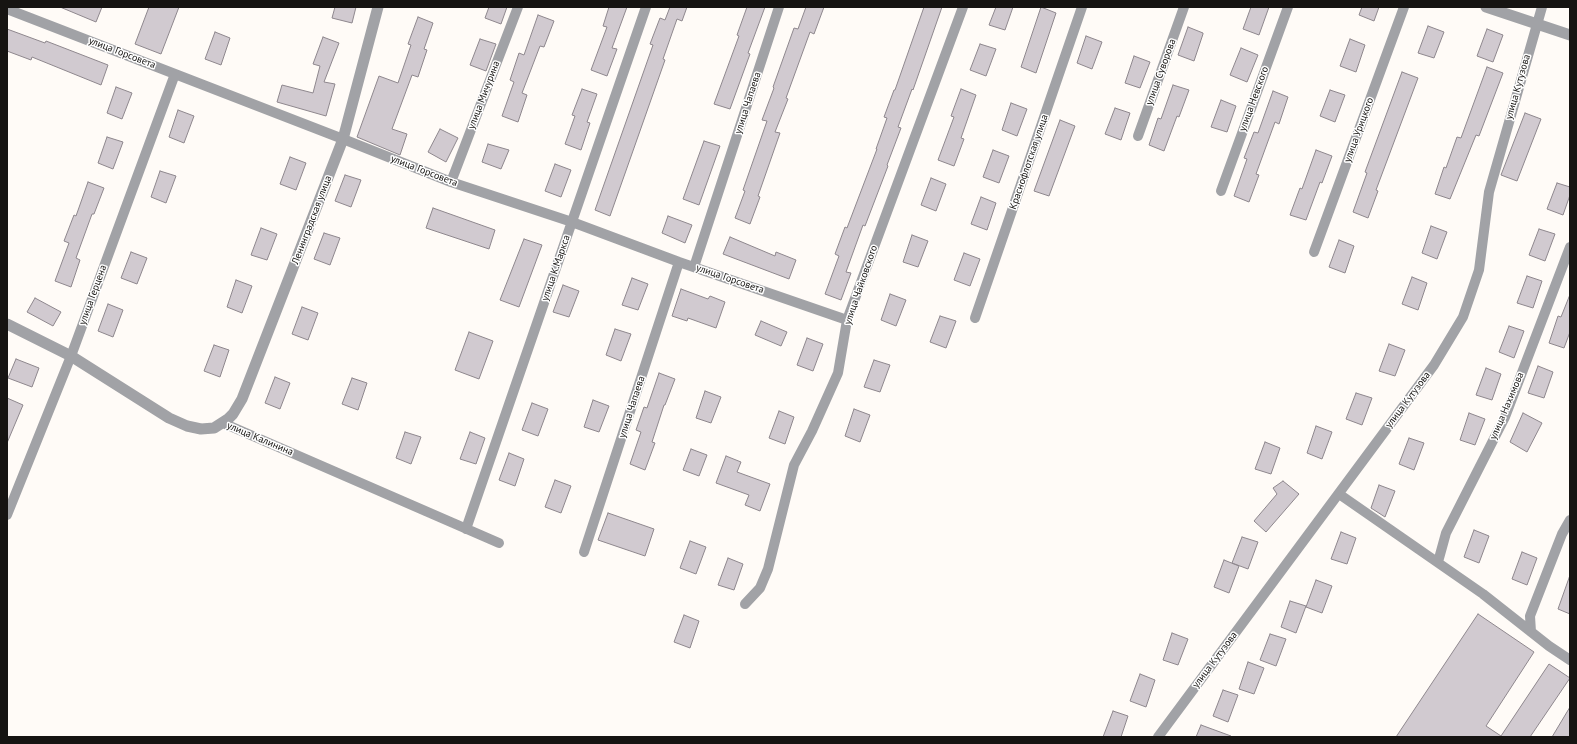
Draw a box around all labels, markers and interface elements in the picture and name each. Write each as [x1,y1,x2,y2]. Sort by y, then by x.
street label: улица Горсовета [87,35,157,71]
street label: улица Суворова [1143,37,1179,107]
street label: улица Кутузова [1503,53,1533,121]
street label: улица Мичурина [465,59,503,131]
street label: улица Невского [1237,65,1271,133]
street label: улица Чапаева [732,70,764,136]
street label: улица Урицкого [1342,96,1376,164]
street label: Краснофлотская улица [1007,113,1051,211]
street label: улица Горсовета [389,153,459,189]
street label: Ленинградская улица [290,174,334,266]
street label: улица К.Маркса [539,234,573,302]
street label: улица Чайковского [842,244,880,326]
street label: улица Горсовета [695,262,765,296]
street label: улица Герцена [77,263,109,327]
street label: улица Кутузова [1383,370,1433,430]
street label: улица Нахимова [1487,370,1527,442]
street label: улица Чапаева [616,374,648,440]
street label: улица Калинина [225,420,295,458]
street label: улица Кутузова [1190,630,1240,690]

